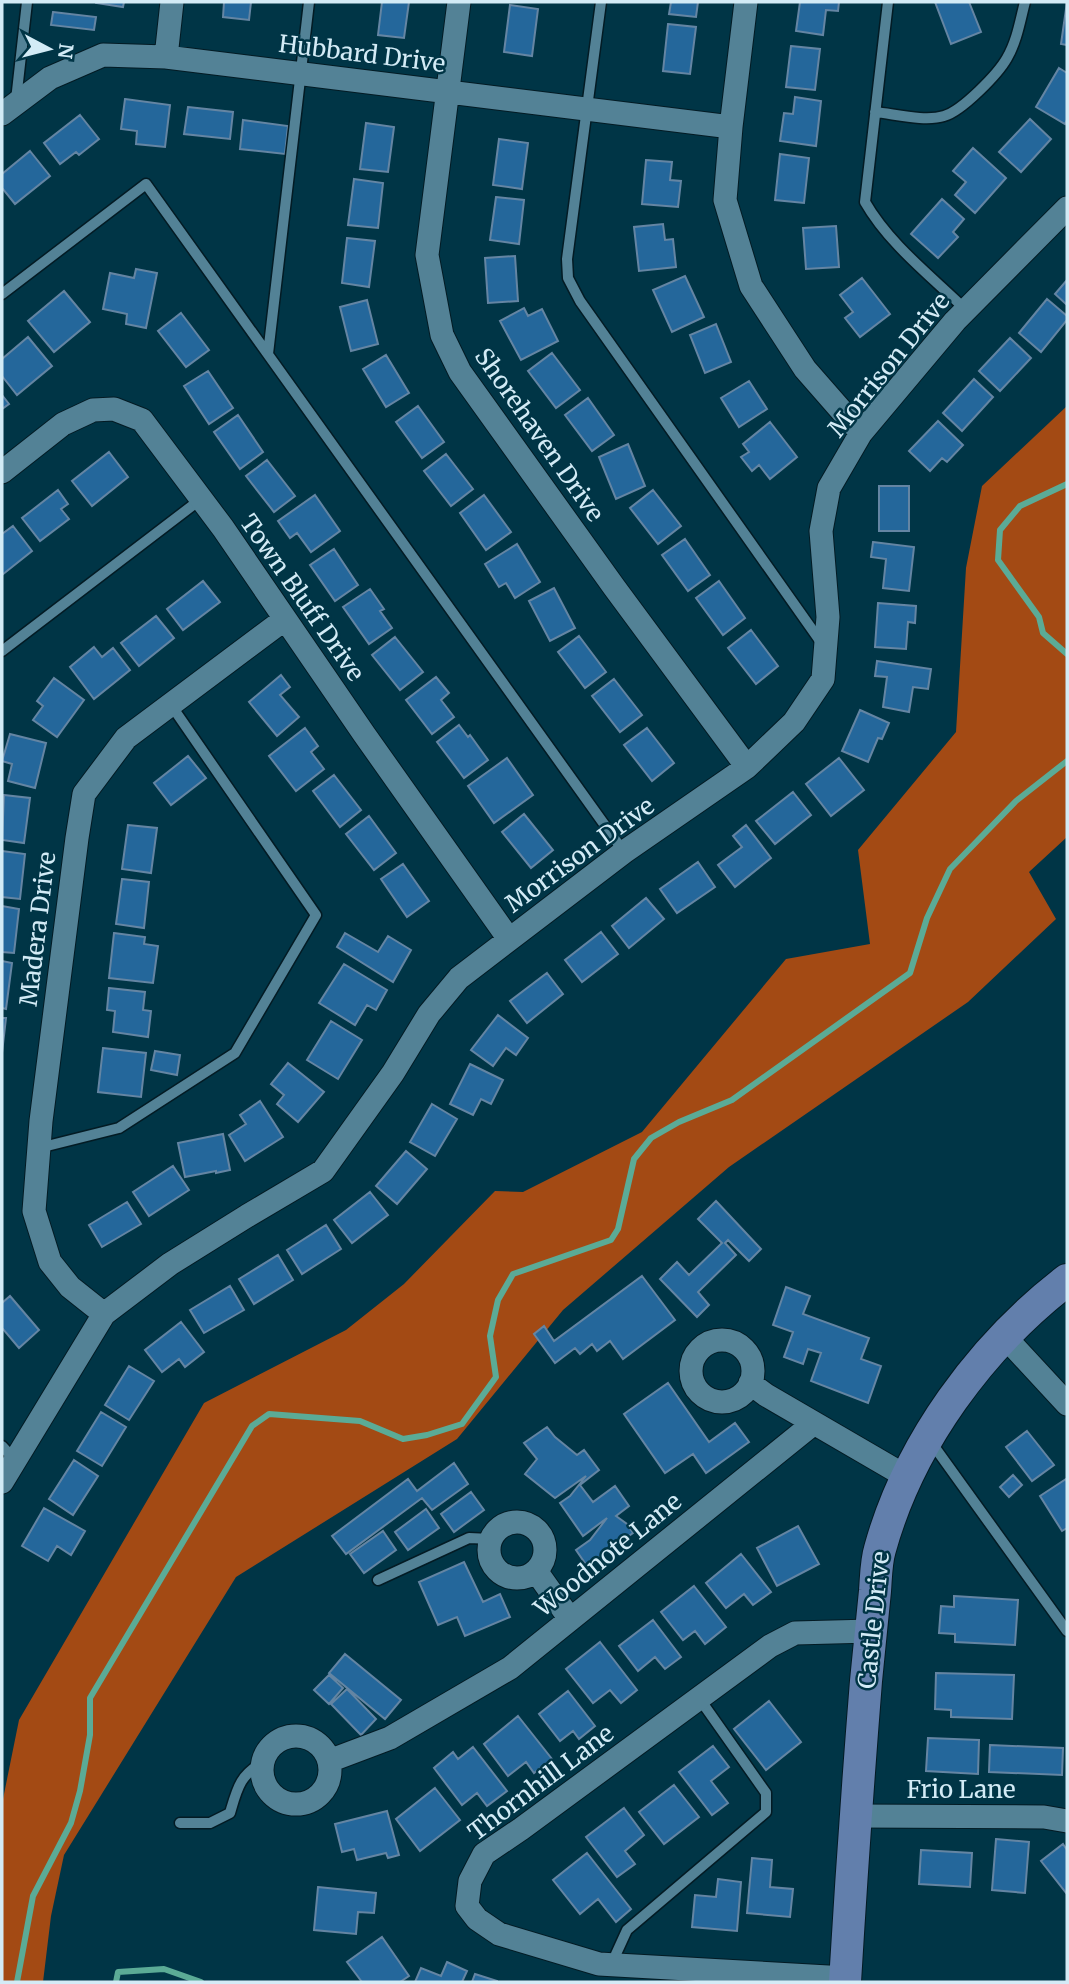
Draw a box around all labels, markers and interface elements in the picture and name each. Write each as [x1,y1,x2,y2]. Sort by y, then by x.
north arrow [14,14,84,84]
street label: Hubbard Drive [277,28,447,79]
text: N [53,42,79,60]
street label: Morrison Drive [821,286,956,443]
street label: Shorehaven Drive [468,342,611,527]
street label: Town Bluff Drive [233,508,371,687]
street label: Morrison Drive [499,790,660,919]
street label: Madera Drive [13,850,62,1008]
street label: Woodnote Lane [527,1486,688,1624]
street label: Castle Drive [851,1550,896,1690]
street label: Thornhill Lane [462,1718,620,1847]
street label: Frio Lane [906,1774,1016,1805]

